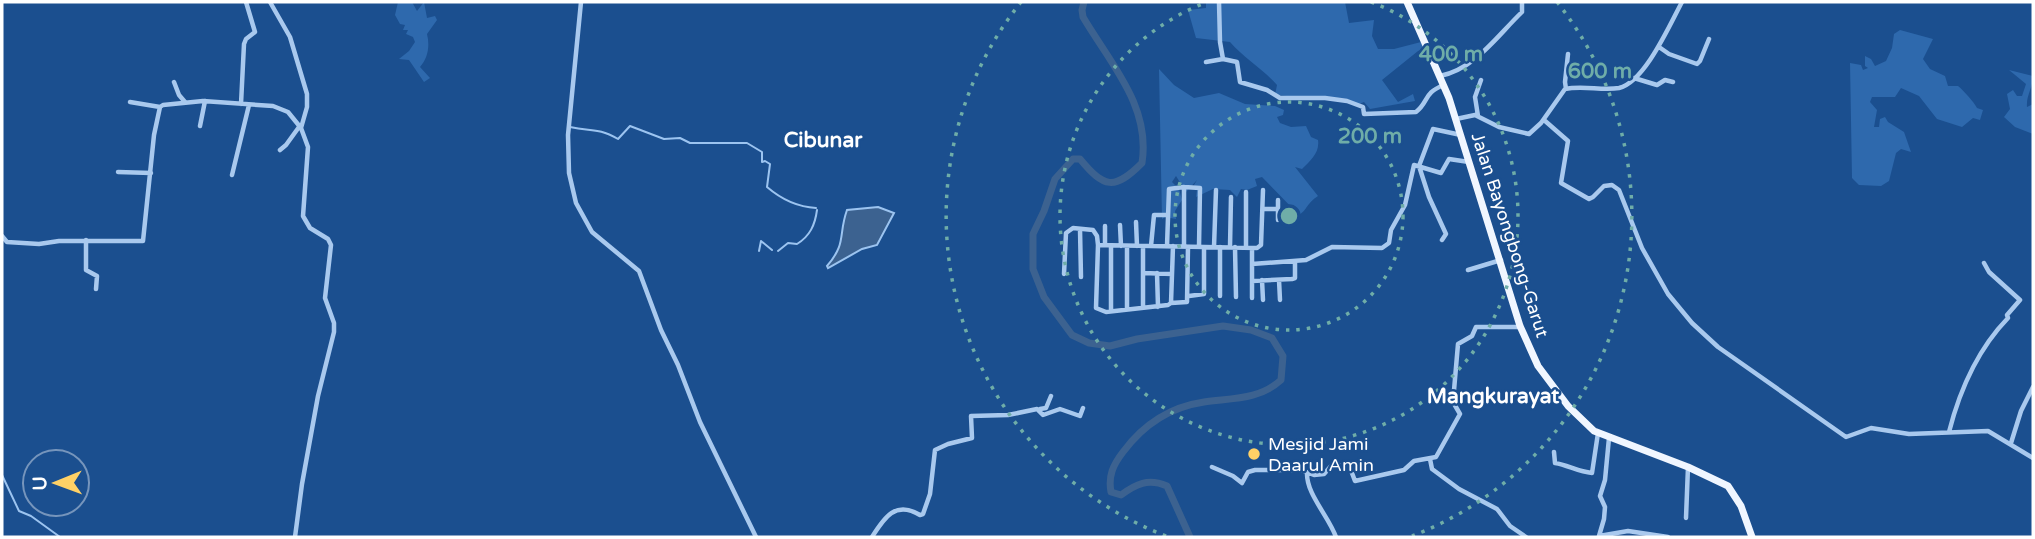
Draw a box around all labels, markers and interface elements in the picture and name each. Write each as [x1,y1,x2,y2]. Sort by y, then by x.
text: 400 m [1419,42,1483,67]
text: 600 m [1568,59,1632,84]
text: 200 m [1338,124,1402,149]
district label: Cibunar [784,128,863,153]
street label: Jalan Bayongbong-Garut [1466,130,1554,340]
centre of rings [1277,204,1301,228]
district label: Mangkurayat [1427,384,1559,409]
place label: Mesjid Jami Daarul Amin [1268,433,1374,476]
marker: Mesjid Jami Daarul Amin [1246,446,1262,462]
north arrow [21,448,91,518]
text: U [29,476,51,491]

